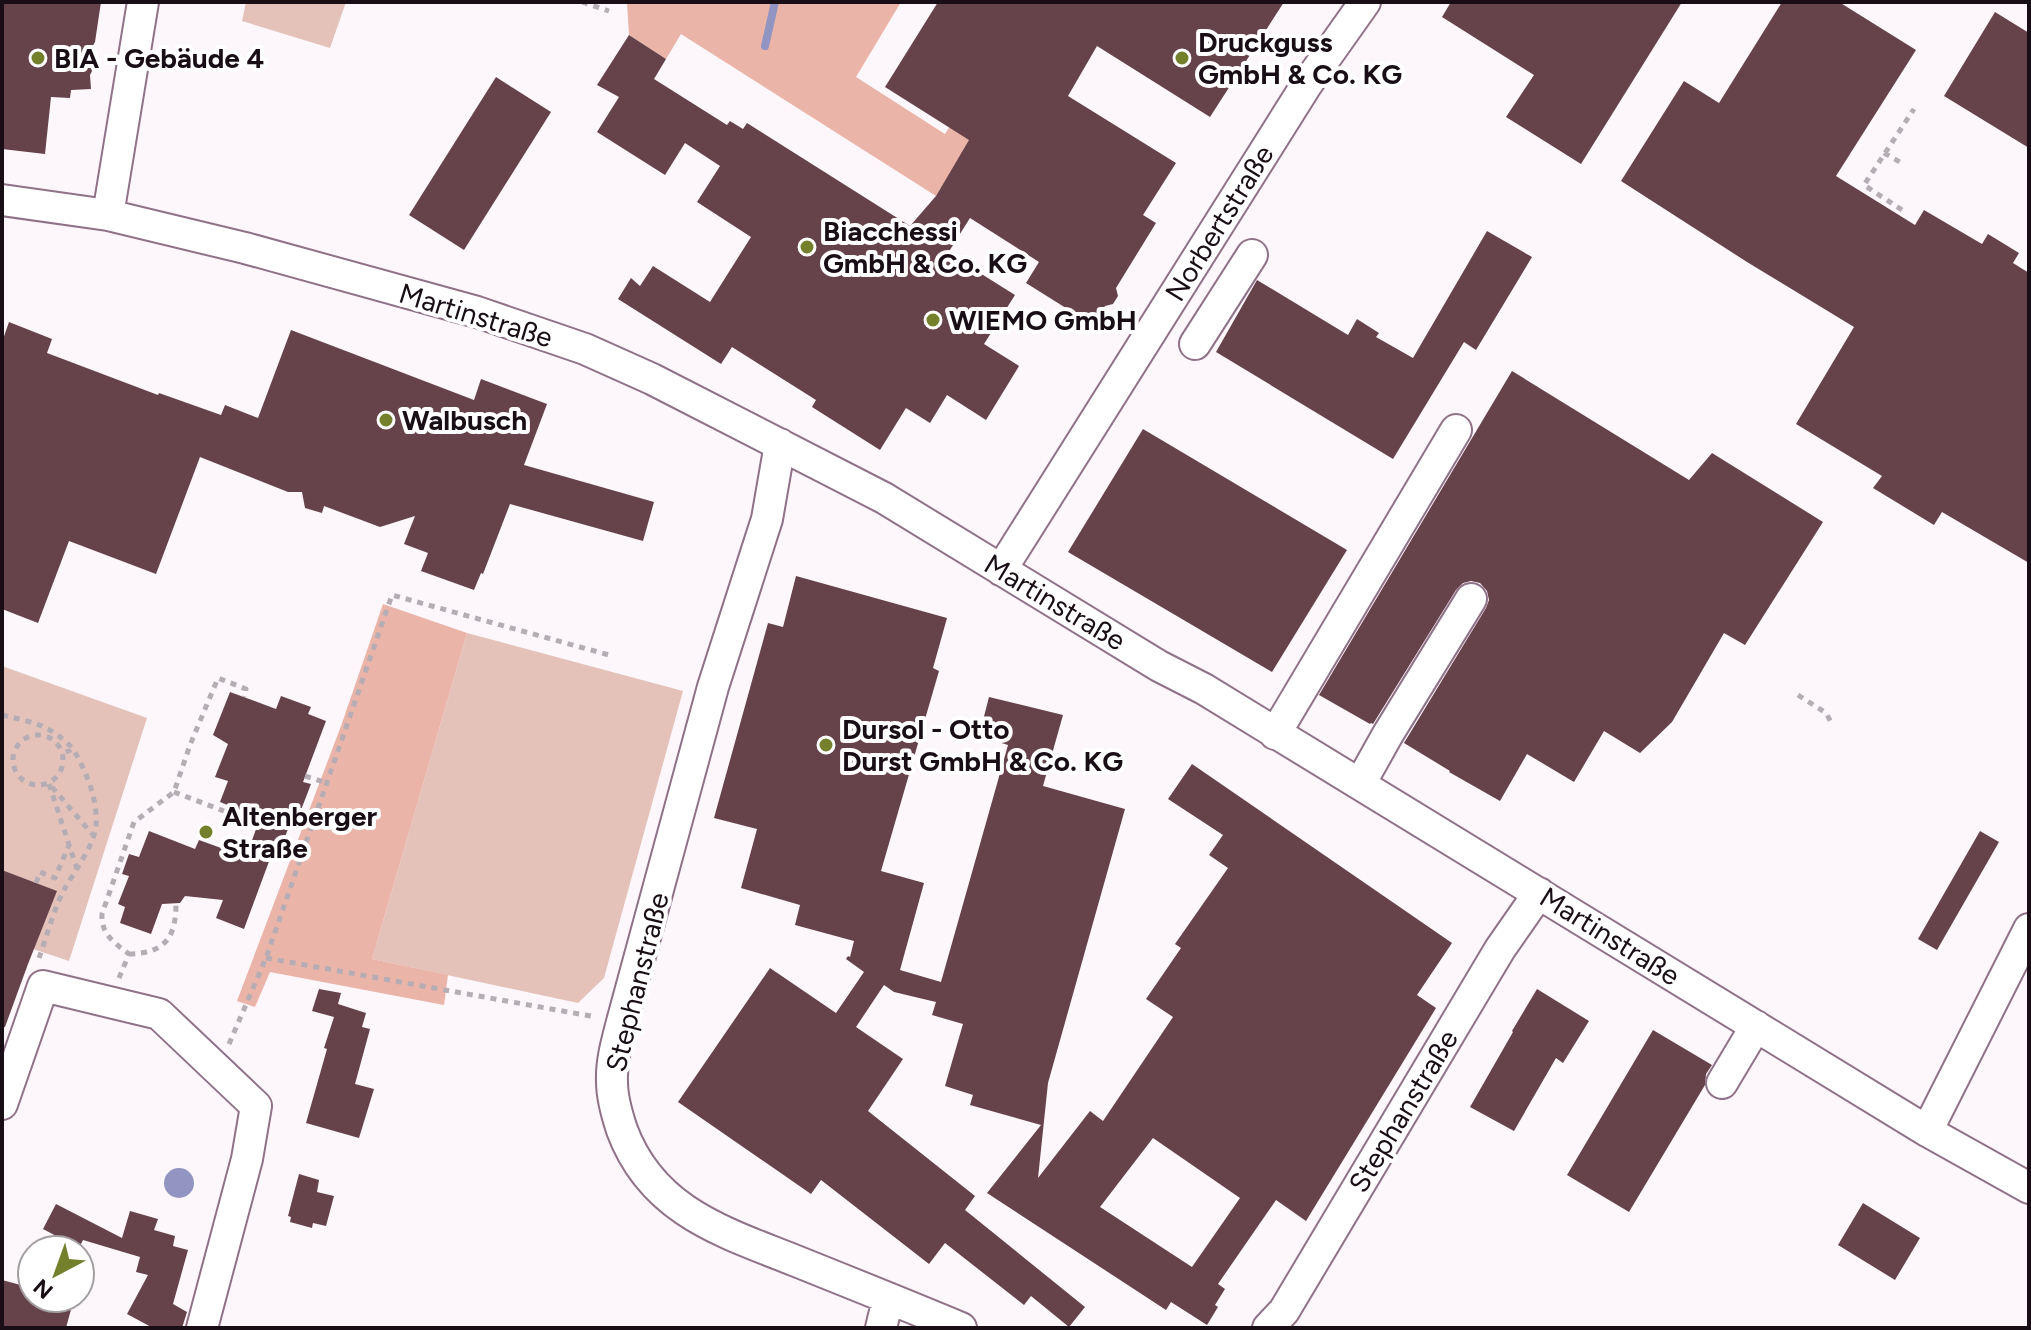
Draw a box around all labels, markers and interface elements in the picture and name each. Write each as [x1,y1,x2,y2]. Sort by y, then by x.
place label: Druckguss GmbH & Co. KG [1198,25,1402,91]
place label: BIA - Gebäude 4 [54,41,264,75]
marker: BIA - Gebäude 4 [29,49,47,67]
marker: Druckguss GmbH & Co. KG [1173,49,1191,67]
street label: Norbertstraße [1158,139,1280,307]
place label: Biacchessi GmbH & Co. KG [823,214,1027,280]
marker: Biacchessi GmbH & Co. KG [798,238,816,256]
street label: Martinstraße [395,276,557,354]
place label: WIEMO GmbH [949,303,1137,337]
marker: WIEMO GmbH [924,311,942,329]
place label: Walbusch [402,403,527,437]
marker: Walbusch [377,411,395,429]
street label: Martinstraße [978,547,1132,657]
place label: Dursol - Otto Durst GmbH & Co. KG [842,712,1123,778]
marker: Dursol - Otto Durst GmbH & Co. KG [817,736,835,754]
place label: Altenberger Straße [222,799,377,865]
marker: Altenberger Straße [197,823,215,841]
street label: Martinstraße [1534,880,1686,992]
street label: Stephanstraße [598,889,676,1075]
street label: Stephanstraße [1341,1024,1465,1198]
north arrow [16,1234,96,1314]
text: N [28,1273,58,1304]

